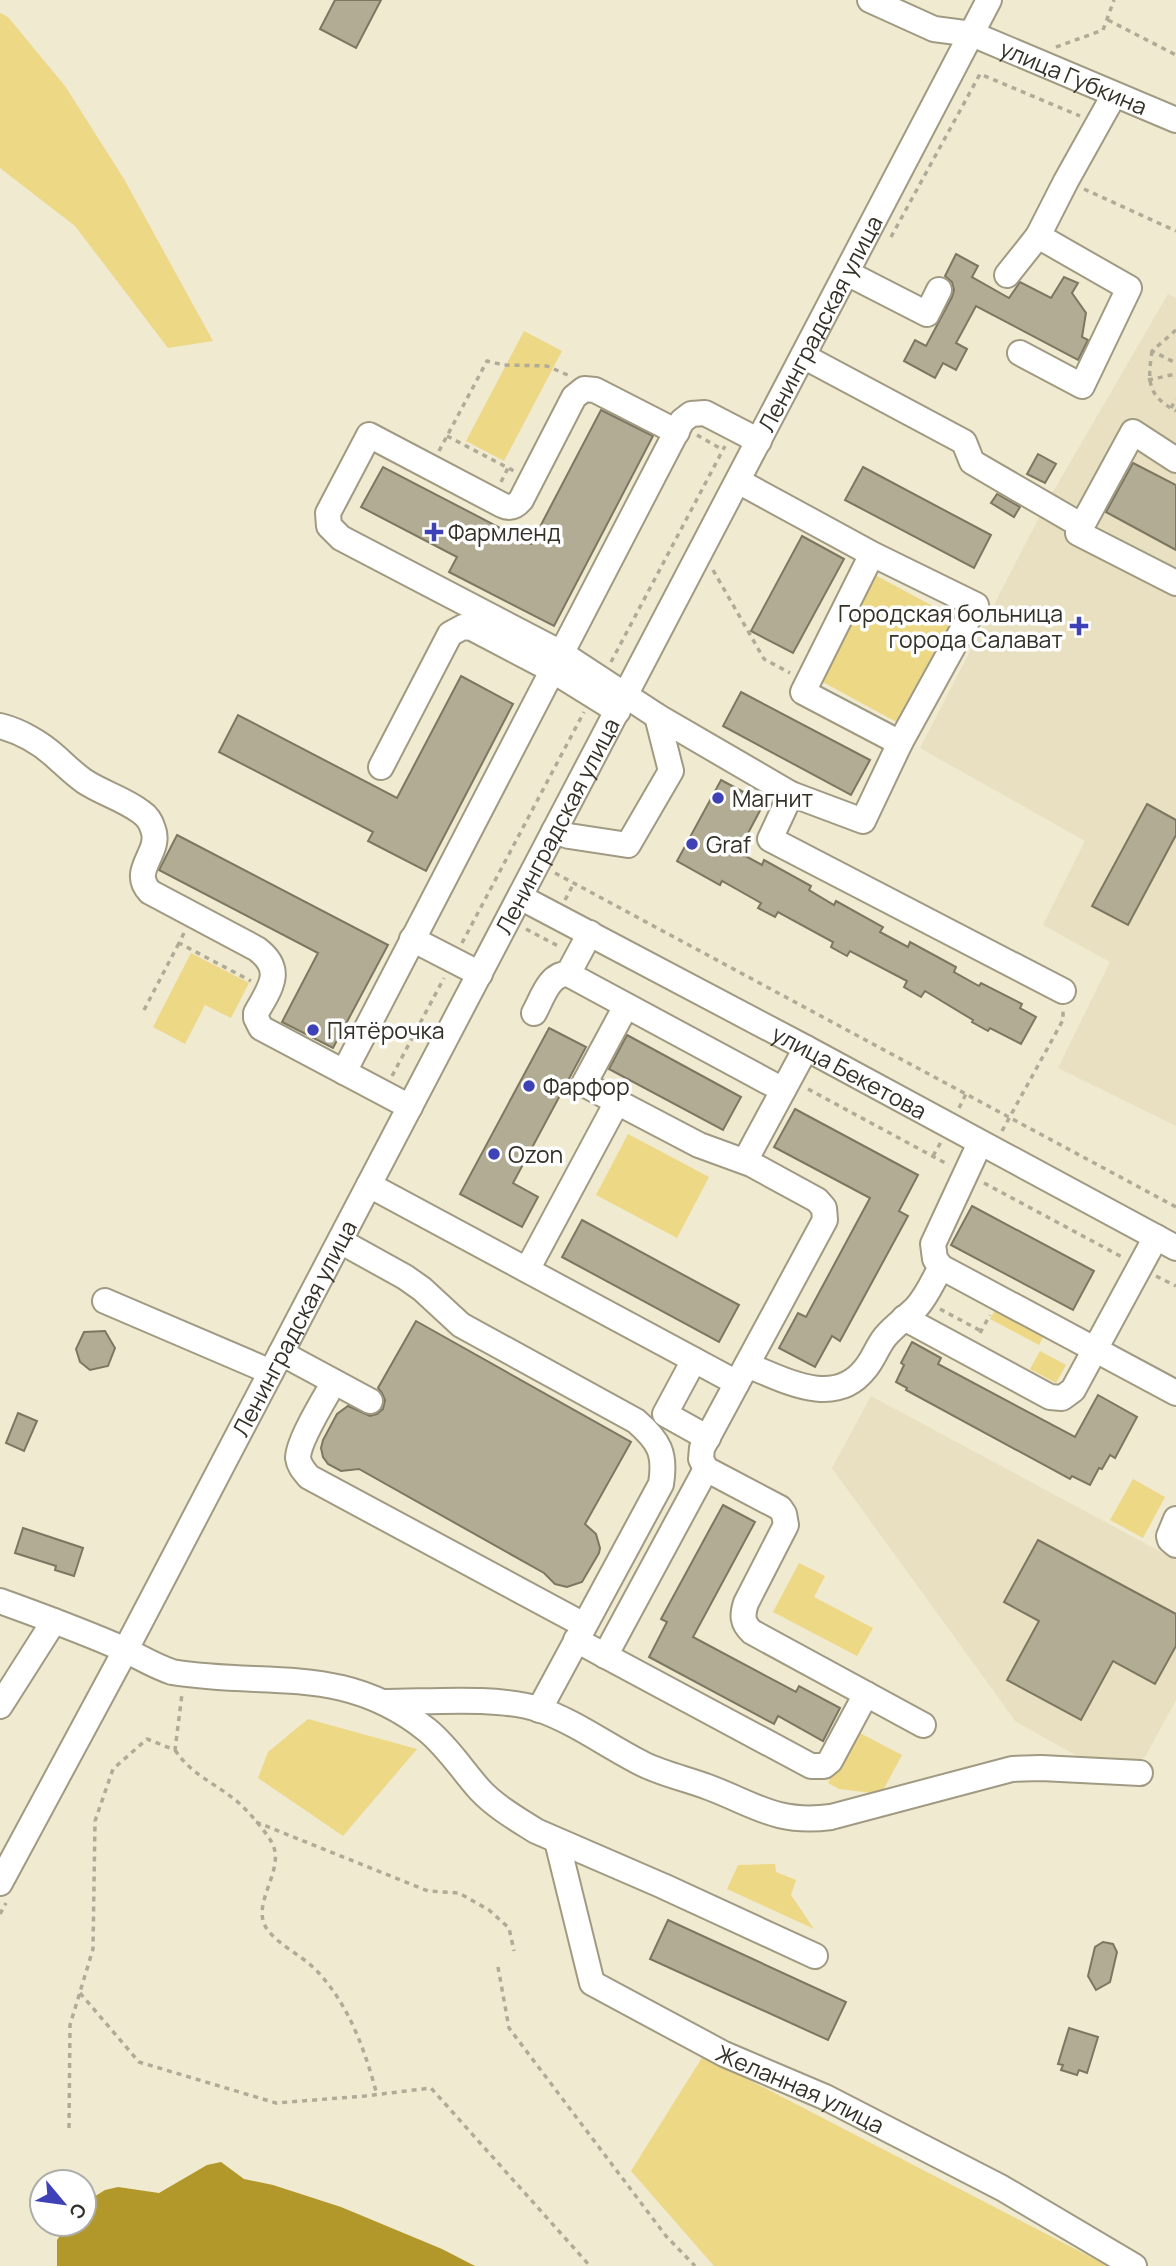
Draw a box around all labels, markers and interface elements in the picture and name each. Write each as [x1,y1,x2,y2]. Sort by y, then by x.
street label: улица Губкина [995,32,1152,122]
street label: Ленинградская улица [750,210,890,437]
place label: Фармленд [448,516,561,548]
marker: Фармленд [426,524,442,540]
place label: Городская больница города Салават [838,597,1063,655]
marker: Городская больница города Салават [1069,616,1089,636]
street label: Ленинградская улица [487,712,627,939]
place label: Магнит [732,782,813,814]
marker: Магнит [710,790,726,806]
place label: Graf [706,828,751,860]
marker: Graf [684,836,700,852]
place label: Пятёрочка [327,1014,445,1046]
street label: улица Бекетова [767,1017,933,1126]
marker: Пятёрочка [305,1022,321,1038]
place label: Фарфор [543,1070,630,1102]
marker: Фарфор [521,1078,537,1094]
place label: Ozon [508,1138,563,1170]
marker: Ozon [486,1146,502,1162]
street label: Ленинградская улица [224,1214,364,1442]
street label: Желанная улица [711,2037,890,2141]
north arrow [28,2168,98,2238]
text: С [63,2199,93,2224]

